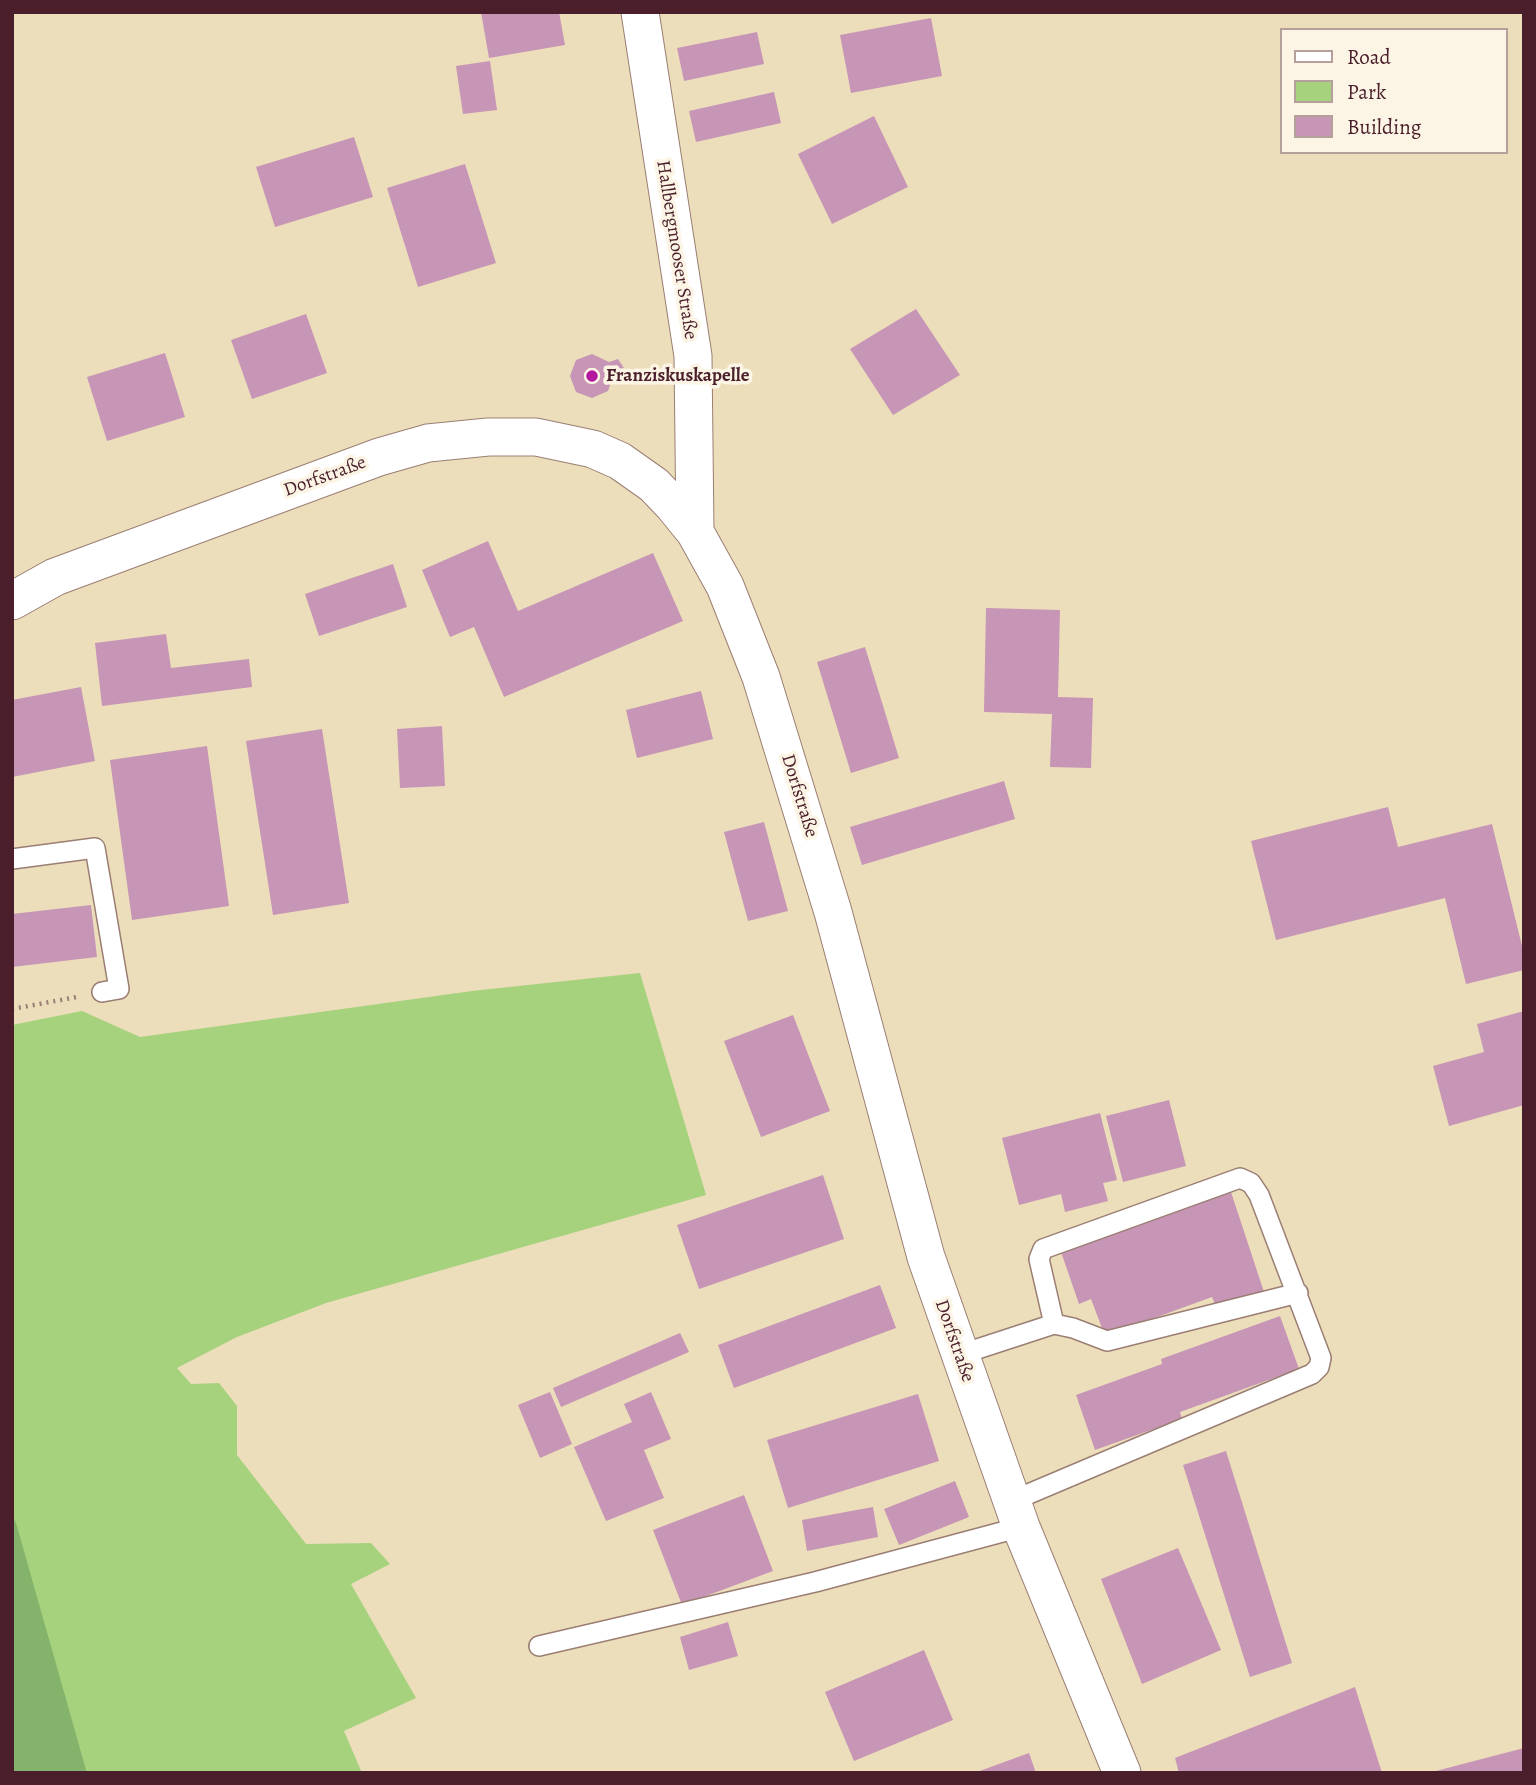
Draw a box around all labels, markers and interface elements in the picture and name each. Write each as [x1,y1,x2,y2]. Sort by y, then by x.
legend [1280,28,1508,154]
text: Road [1347,43,1391,71]
text: Park [1347,78,1386,106]
text: Building [1347,113,1421,141]
street label: Hallbergmooser Straße [651,159,701,341]
place label: Franziskuskapelle [606,365,750,387]
marker: Franziskuskapelle [584,368,600,384]
street label: Dorfstraße [281,452,369,502]
street label: Dorfstraße [776,752,822,840]
street label: Dorfstraße [929,1297,979,1385]

